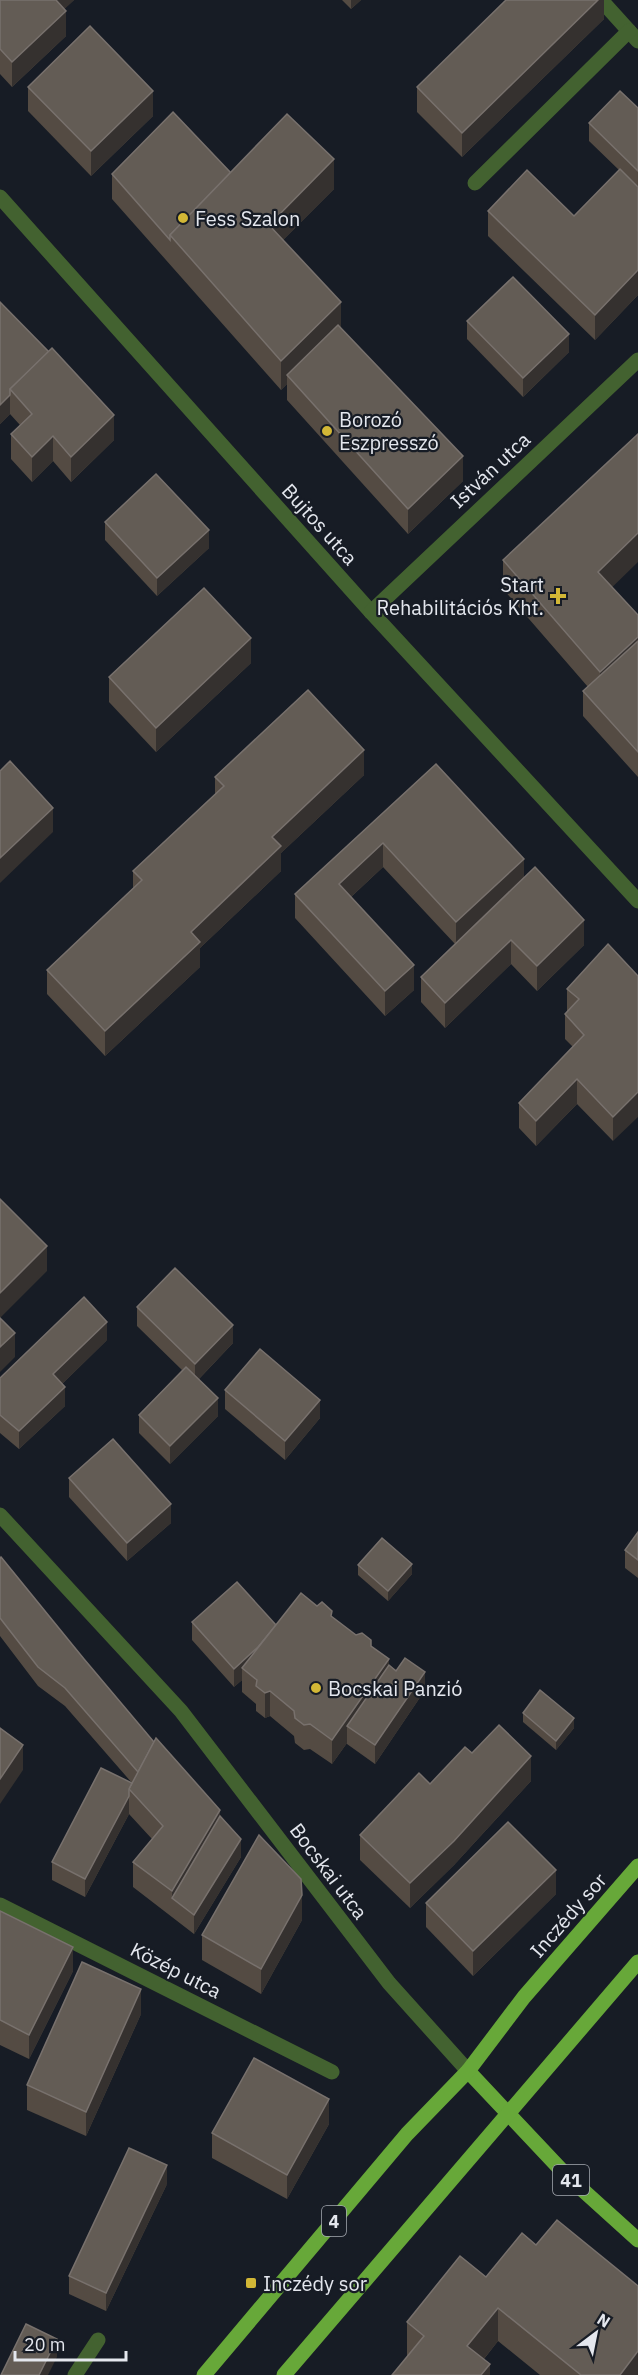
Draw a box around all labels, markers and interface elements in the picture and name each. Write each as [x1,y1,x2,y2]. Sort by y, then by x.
place label: Fess Szalon [195,205,300,232]
marker: Fess Szalon [176,211,190,225]
place label: Borozó Eszpresszó [339,406,439,456]
marker: Borozó Eszpresszó [320,424,334,438]
street label: István utca [444,426,536,514]
street label: Bujtos utca [276,477,364,571]
place label: Start Rehabilitációs Kht. [377,571,544,621]
marker: Start Rehabilitációs Kht. [549,587,567,605]
place label: Bocskai Panzió [328,1675,462,1702]
marker: Bocskai Panzió [309,1681,323,1695]
street label: Bocskai utca [284,1817,374,1925]
street label: Inczédy sor [524,1867,612,1963]
street label: Közép utca [126,1936,226,2005]
road number: 41 [553,2165,589,2195]
road number: 4 [322,2206,346,2236]
place label: Inczédy sor [263,2270,367,2297]
marker: Inczédy sor [244,2276,258,2290]
north arrow [566,2303,626,2363]
text: N [594,2309,614,2332]
scale bar [15,2324,126,2362]
text: 20 m [24,2333,66,2356]

